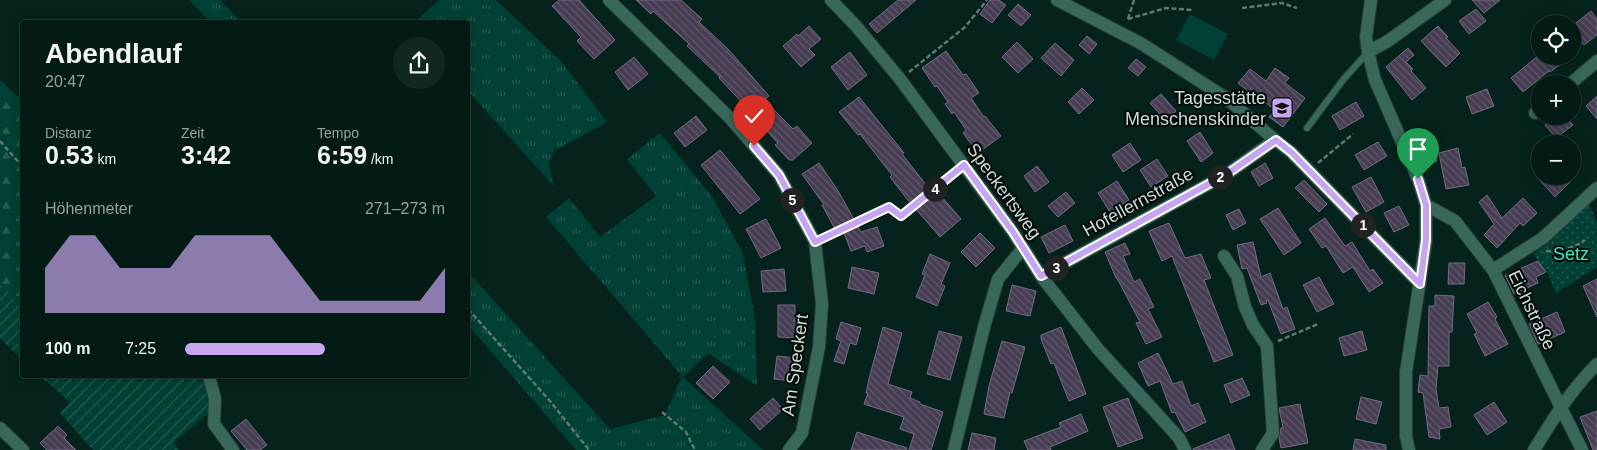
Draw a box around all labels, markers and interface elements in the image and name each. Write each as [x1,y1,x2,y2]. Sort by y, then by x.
map controls [1531,15,1581,185]
button: locate [1531,15,1581,65]
button: share [393,37,445,89]
text: Abendlauf [45,38,182,69]
text: 20:47 [45,73,85,90]
button: + [1531,75,1581,125]
place label: Tagesstätte Menschenskinder [1125,88,1266,129]
pin [733,95,775,146]
school or university icon: Tagesstätte Menschenskinder [1270,96,1294,120]
icon: check [740,102,768,130]
text: Distanz [45,125,92,141]
text: Zeit [181,125,204,141]
text: Tempo [317,125,359,141]
pin [1397,128,1439,179]
icon: arrive [1404,135,1432,163]
button: − [1531,135,1581,185]
street label: Speckertsweg [963,139,1045,243]
text: 0.53 [45,141,94,169]
text: 3:42 [181,141,231,169]
text: 6:59 [317,141,367,169]
text: km [94,151,116,167]
text: /km [367,151,394,167]
street label: Hofellernstraße [1079,163,1197,241]
pin: 2 [1208,164,1232,190]
text: 2 [1217,169,1224,185]
pin: 4 [922,176,948,202]
text: 4 [932,181,939,197]
pin: 5 [780,188,804,212]
text: 5 [789,192,796,208]
text: Höhenmeter [45,200,133,217]
text: 271–273 m [365,200,445,217]
pin: 1 [1350,212,1376,238]
text: 1 [1360,217,1367,233]
park label: Setz [1553,244,1589,264]
pin: 3 [1044,256,1068,280]
text: 3 [1053,260,1060,276]
street label: Eichstraße [1504,267,1560,353]
street label: Am Speckert [778,313,812,417]
text: 100 m [45,340,90,357]
text: 7:25 [125,340,156,357]

